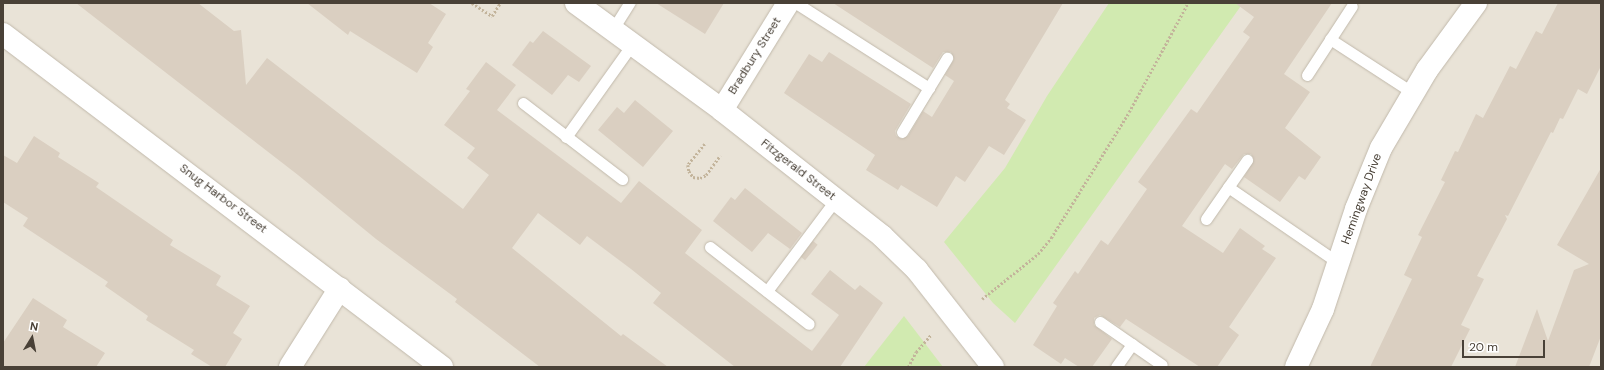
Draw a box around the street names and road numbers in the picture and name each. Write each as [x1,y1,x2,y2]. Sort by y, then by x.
street label: Bradbury Street [725,15,785,97]
street label: Fitzgerald Street [758,136,838,204]
street label: Hemingway Drive [1339,152,1385,246]
street label: Snug Harbor Street [176,161,270,237]

